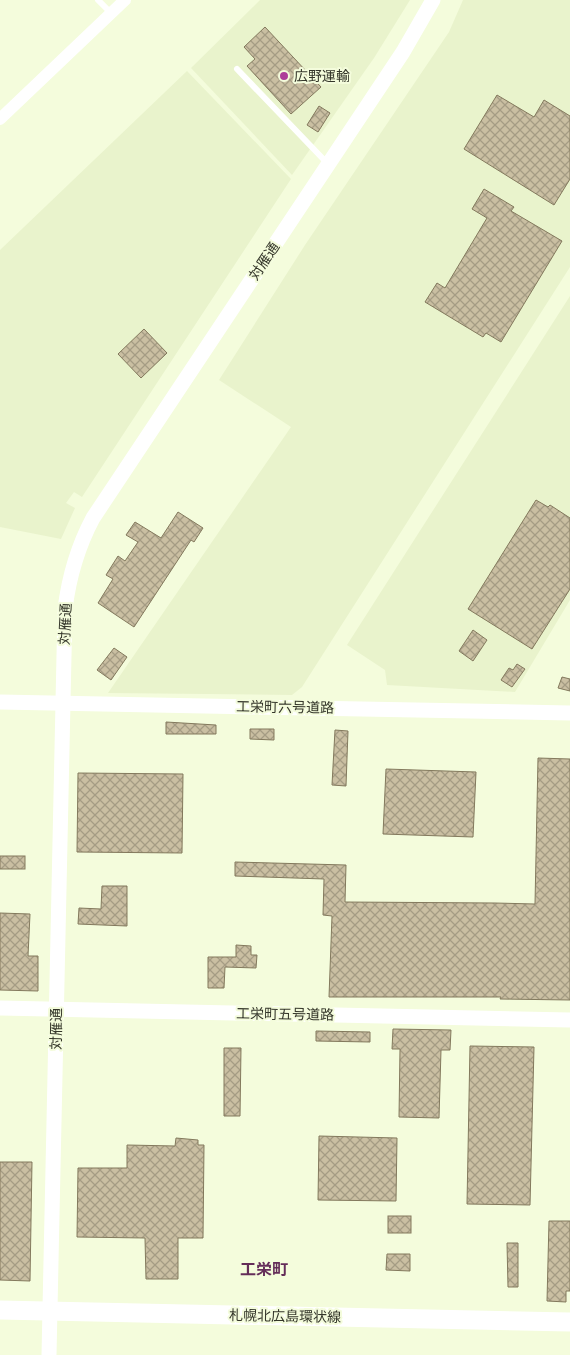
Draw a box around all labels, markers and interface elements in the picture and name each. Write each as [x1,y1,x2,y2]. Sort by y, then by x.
place label: 広野運輸 [294,66,350,85]
marker: 広野運輸 [278,70,290,82]
street label: 対雁通 [244,238,283,283]
street label: 対雁通 [54,603,75,645]
street label: 工栄町六号道路 [236,696,334,717]
street label: 工栄町五号道路 [236,1003,334,1024]
street label: 対雁通 [46,1008,65,1050]
district label: 工栄町 [240,1258,288,1280]
street label: 札幌北広島環状線 [229,1305,341,1326]

